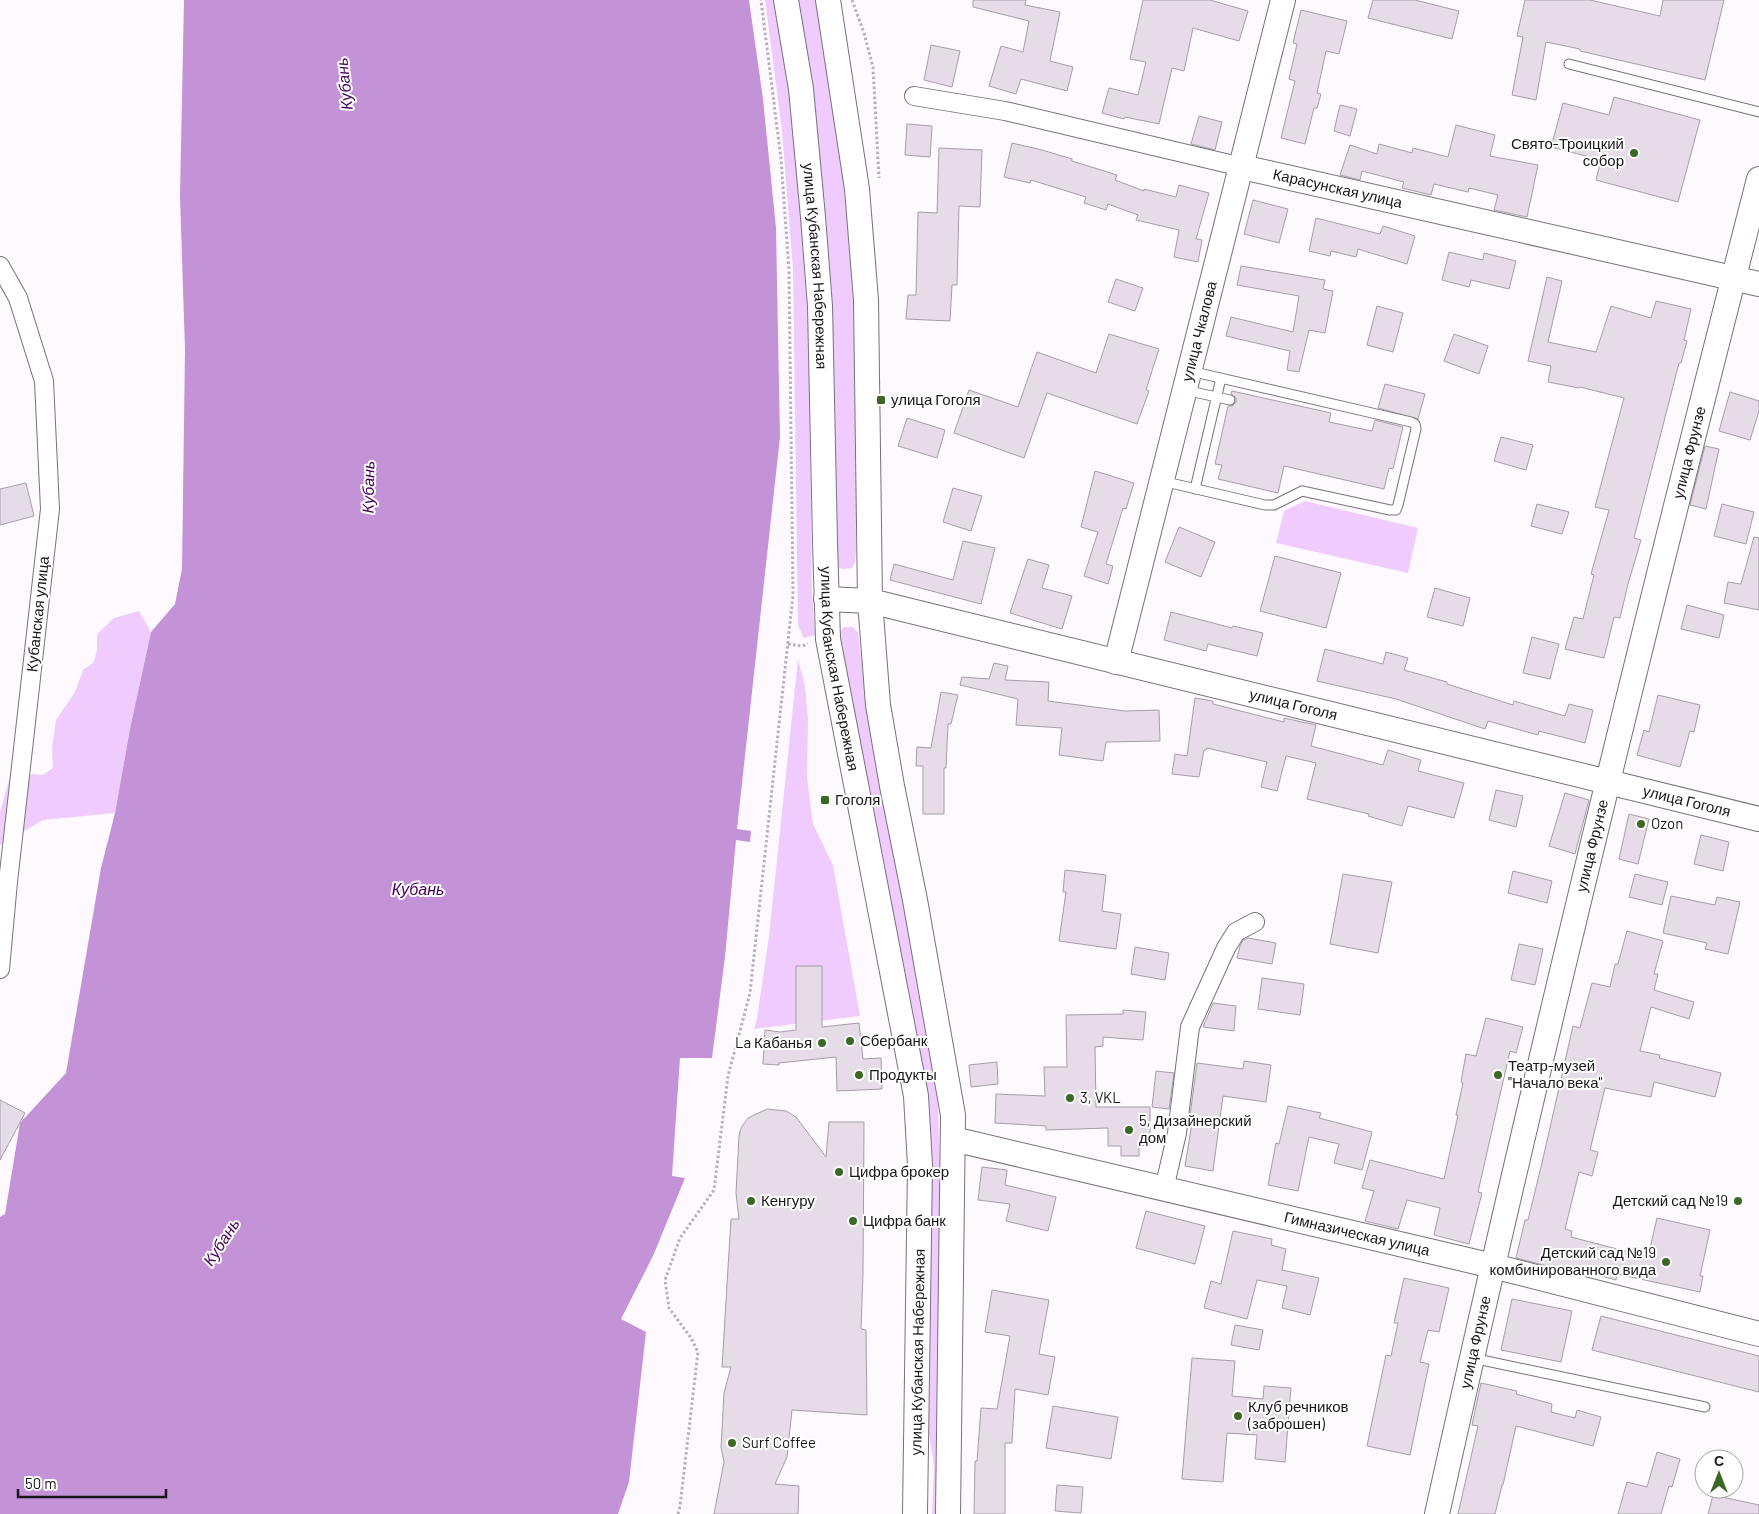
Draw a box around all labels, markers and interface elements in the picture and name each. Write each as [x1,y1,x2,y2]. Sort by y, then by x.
water label: Кубань [331,57,356,111]
place label: Свято-Троицкий собор [1511,134,1624,169]
marker: Свято-Троицкий собор [1628,147,1640,159]
street label: улица Кубанская Набережная [800,162,831,369]
street label: Карасунская улица [1271,164,1405,211]
street label: улица Чкалова [1177,278,1220,383]
place label: улица Гоголя [891,390,981,408]
marker: улица Гоголя [875,394,887,406]
street label: улица Фрунзе [1668,404,1709,500]
water label: Кубань [358,460,377,514]
street label: Кубанская улица [22,554,52,673]
street label: улица Кубанская Набережная [818,566,863,772]
street label: улица Гоголя [1248,684,1339,723]
street label: улица Гоголя [1641,781,1733,820]
place label: Гоголя [835,790,881,808]
marker: Гоголя [819,794,831,806]
street label: улица Фрунзе [1571,797,1611,894]
place label: Ozon [1651,814,1683,832]
marker: Ozon [1635,818,1647,830]
water label: Кубань [392,879,444,898]
place label: Сбербанк [860,1031,928,1049]
place label: La Кабанья [735,1033,812,1051]
marker: Сбербанк [844,1035,856,1047]
marker: La Кабанья [816,1037,828,1049]
place label: Театр-музей "Начало века" [1508,1056,1603,1091]
place label: Продукты [869,1065,937,1083]
marker: Продукты [853,1069,865,1081]
marker: Театр-музей "Начало века" [1492,1069,1504,1081]
place label: 3, VKL [1080,1088,1121,1106]
marker: 3, VKL [1064,1092,1076,1104]
place label: 5, Дизайнерский дом [1139,1111,1252,1146]
marker: 5, Дизайнерский дом [1123,1124,1135,1136]
place label: Цифра брокер [849,1162,949,1180]
marker: Цифра брокер [833,1166,845,1178]
place label: Кенгуру [761,1191,815,1209]
place label: Детский сад №19 [1613,1191,1728,1209]
marker: Кенгуру [745,1195,757,1207]
marker: Детский сад №19 [1732,1195,1744,1207]
street label: Гимназическая улица [1283,1207,1432,1259]
place label: Цифра банк [863,1211,946,1229]
water label: Кубань [198,1214,243,1269]
marker: Цифра банк [847,1215,859,1227]
place label: Детский сад №19 комбинированного вида [1489,1243,1657,1278]
street label: улица Кубанская Набережная [906,1249,928,1455]
marker: Детский сад №19 комбинированного вида [1660,1256,1672,1268]
street label: улица Фрунзе [1455,1294,1494,1390]
place label: Клуб речников (заброшен) [1247,1397,1348,1432]
marker: Клуб речников (заброшен) [1232,1410,1244,1422]
place label: Surf Coffee [742,1433,816,1451]
marker: Surf Coffee [726,1437,738,1449]
north arrow [1694,1449,1744,1499]
text: С [1714,1452,1724,1469]
scale bar [18,1466,165,1498]
text: 50 m [25,1474,57,1492]

